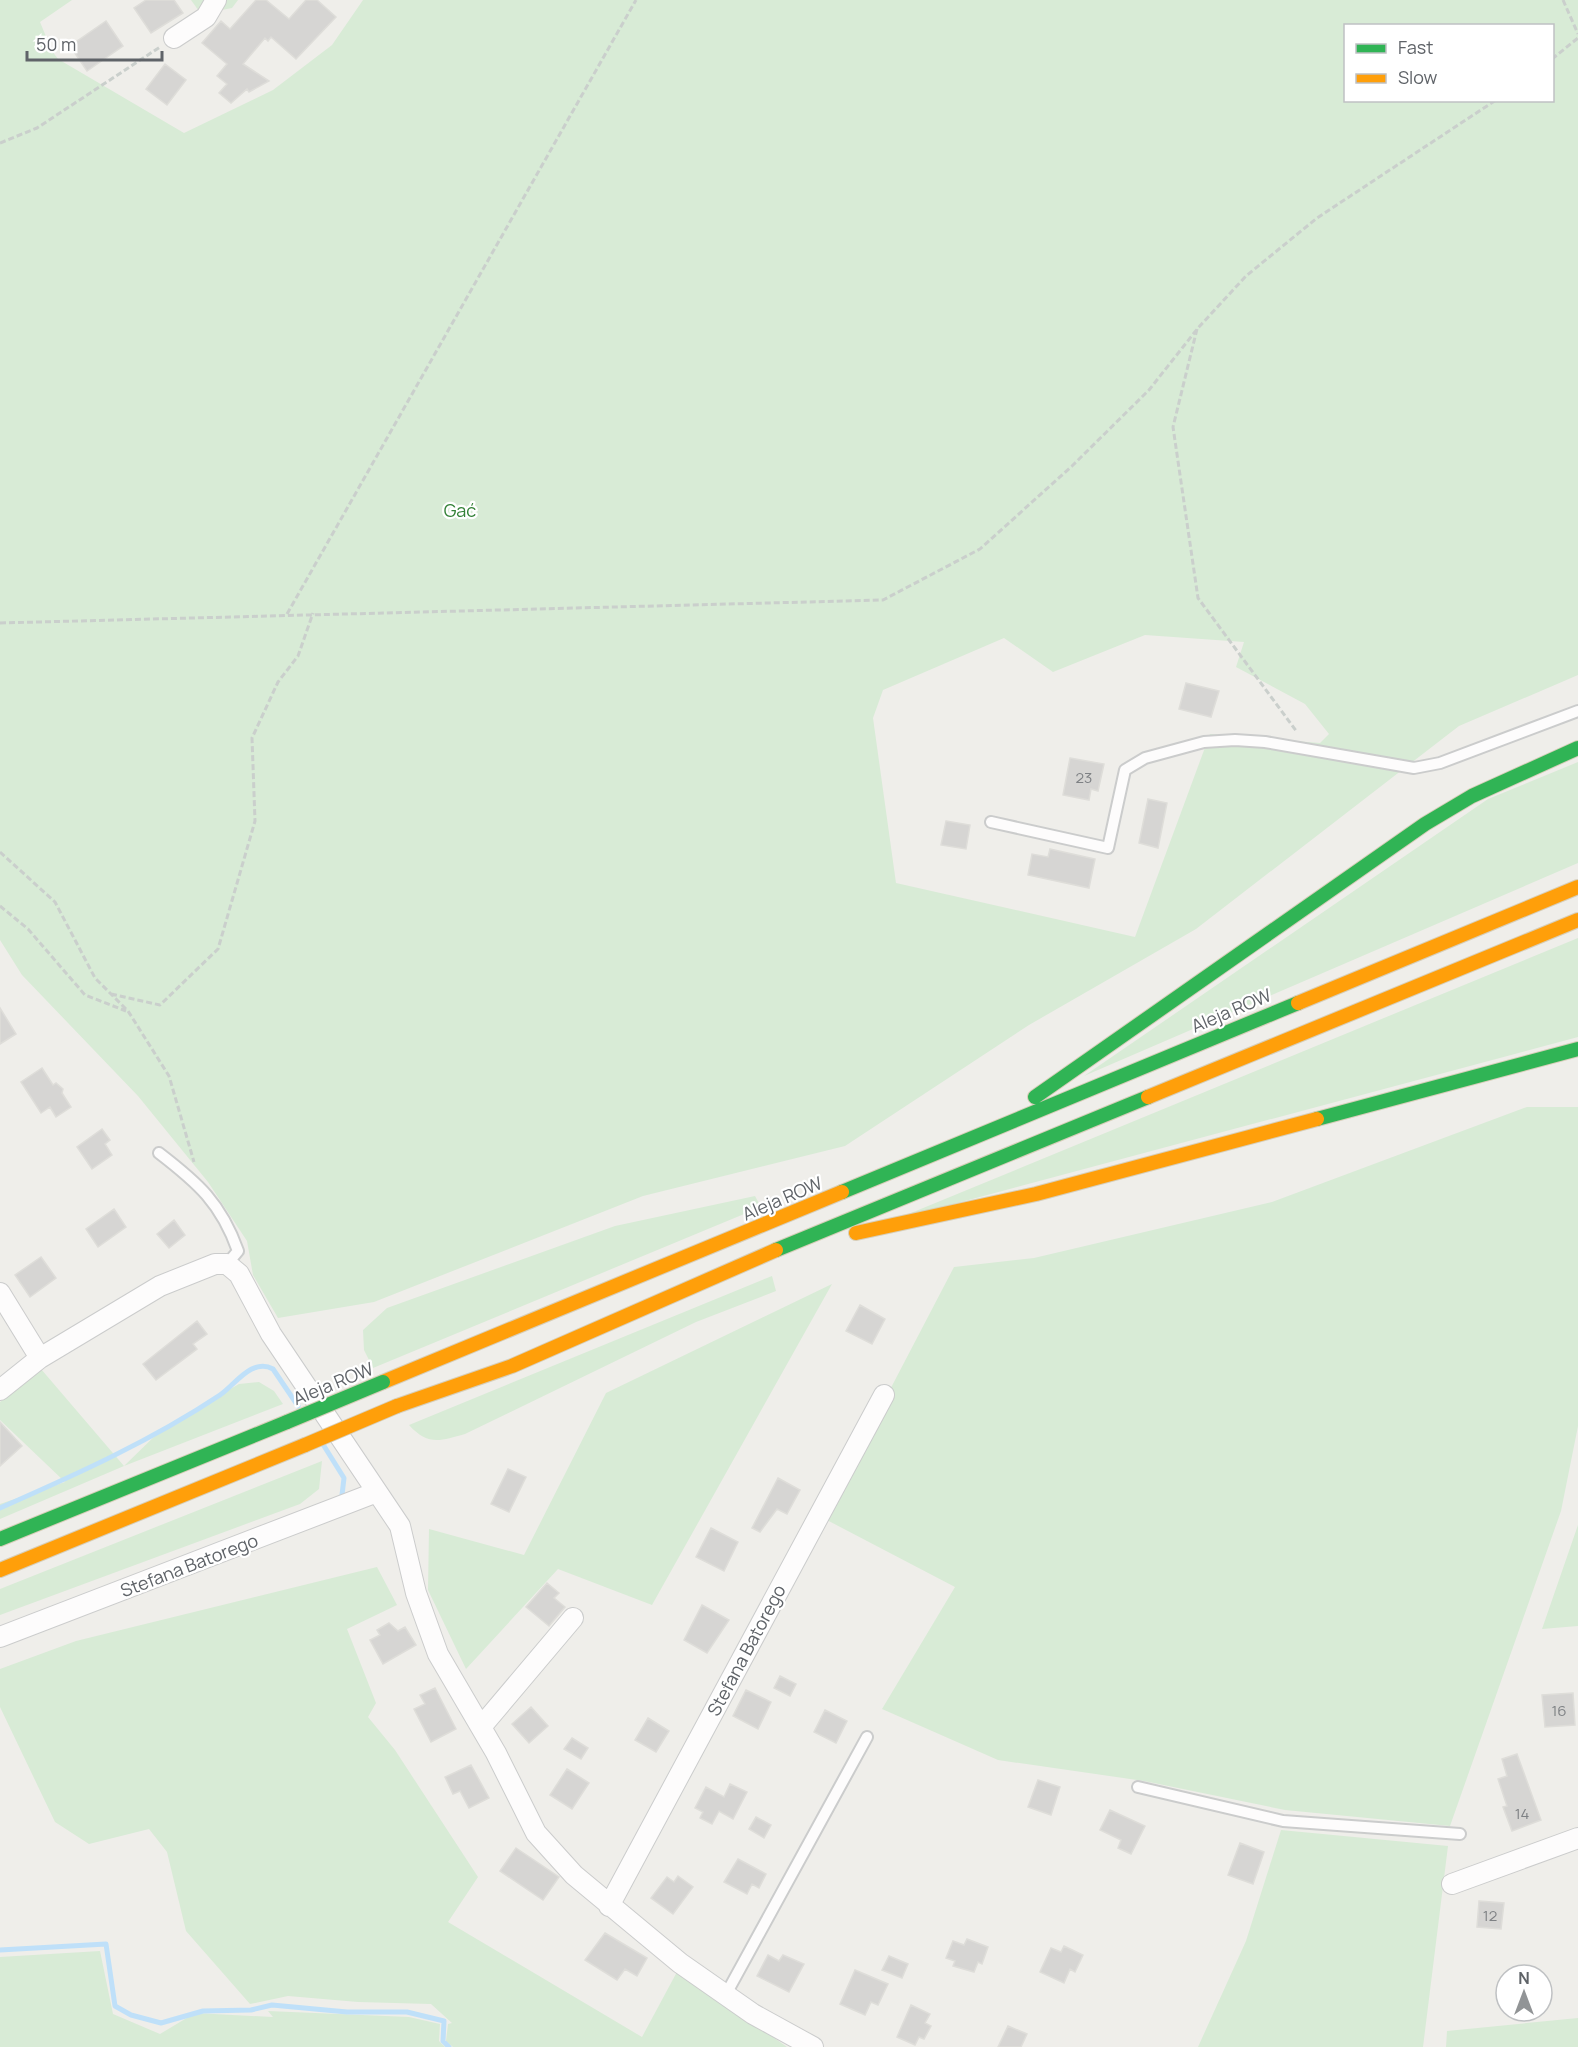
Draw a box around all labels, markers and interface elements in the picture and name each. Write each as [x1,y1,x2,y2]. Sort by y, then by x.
scale bar [27,24,162,62]
legend [1344,24,1554,102]
text: 50 m [36,32,76,56]
text: Fast [1398,35,1433,59]
text: Slow [1398,65,1438,89]
park label: Gać [444,498,476,522]
house number: 23 [1076,767,1092,788]
street label: Aleja ROW [1187,982,1275,1038]
street label: Aleja ROW [738,1170,826,1226]
street label: Aleja ROW [289,1356,377,1410]
street label: Stefana Batorego [117,1528,261,1602]
street label: Stefana Batorego [701,1580,791,1720]
house number: 16 [1551,1700,1567,1721]
house number: 14 [1515,1803,1529,1824]
house number: 12 [1483,1905,1497,1926]
north arrow [1494,1963,1554,2023]
text: N [1518,1967,1530,1989]

